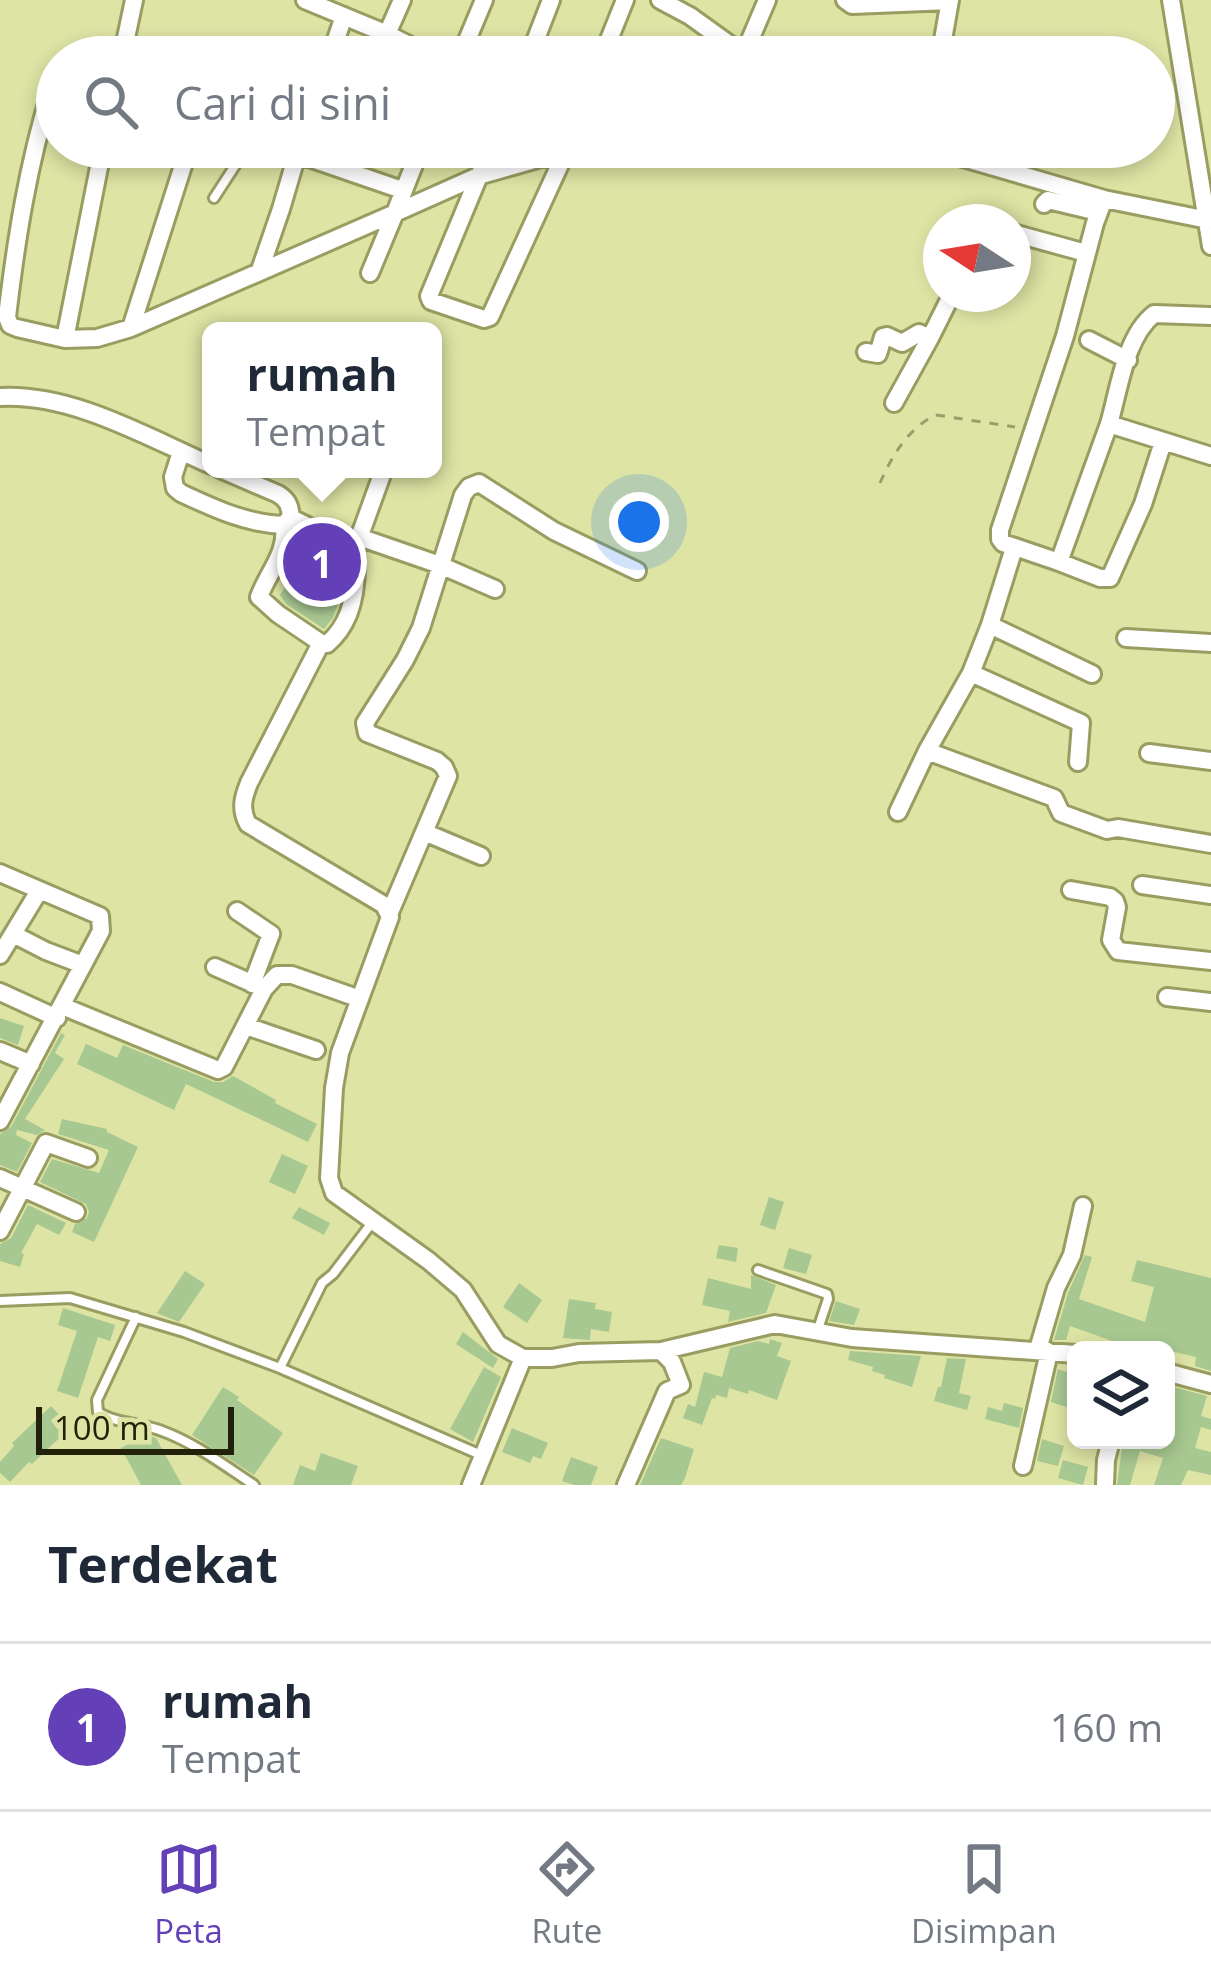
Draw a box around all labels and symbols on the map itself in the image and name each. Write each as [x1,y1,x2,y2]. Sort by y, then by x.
north arrow [923,204,1031,312]
your location [609,492,669,552]
pin: 1 [283,517,361,607]
scale bar [36,1401,234,1454]

